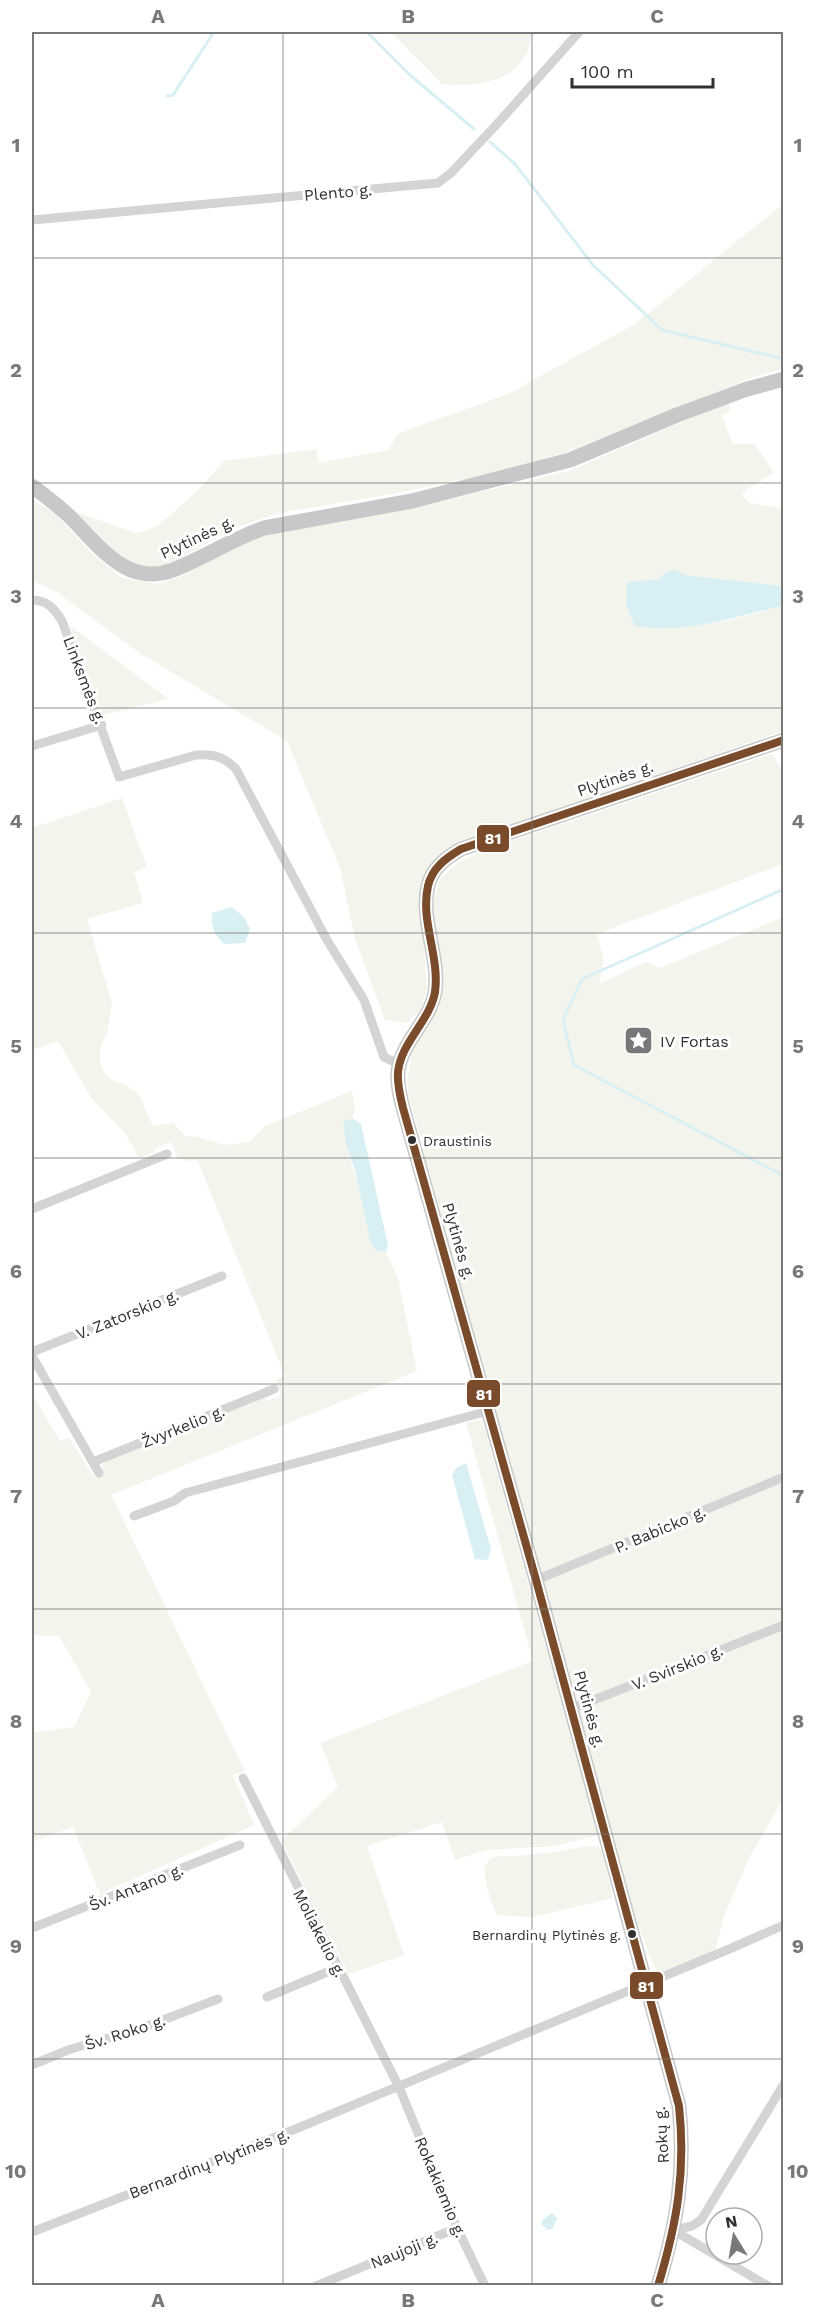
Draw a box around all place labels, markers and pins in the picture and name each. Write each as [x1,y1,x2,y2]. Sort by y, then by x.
place icon: IV Fortas [623,1025,655,1057]
place label: IV Fortas [660,1032,729,1051]
place label: Draustinis [423,1133,492,1149]
marker: Draustinis [406,1134,418,1146]
place label: Bernardinų Plytinės g. [472,1927,621,1943]
marker: Bernardinų Plytinės g. [626,1928,638,1940]

